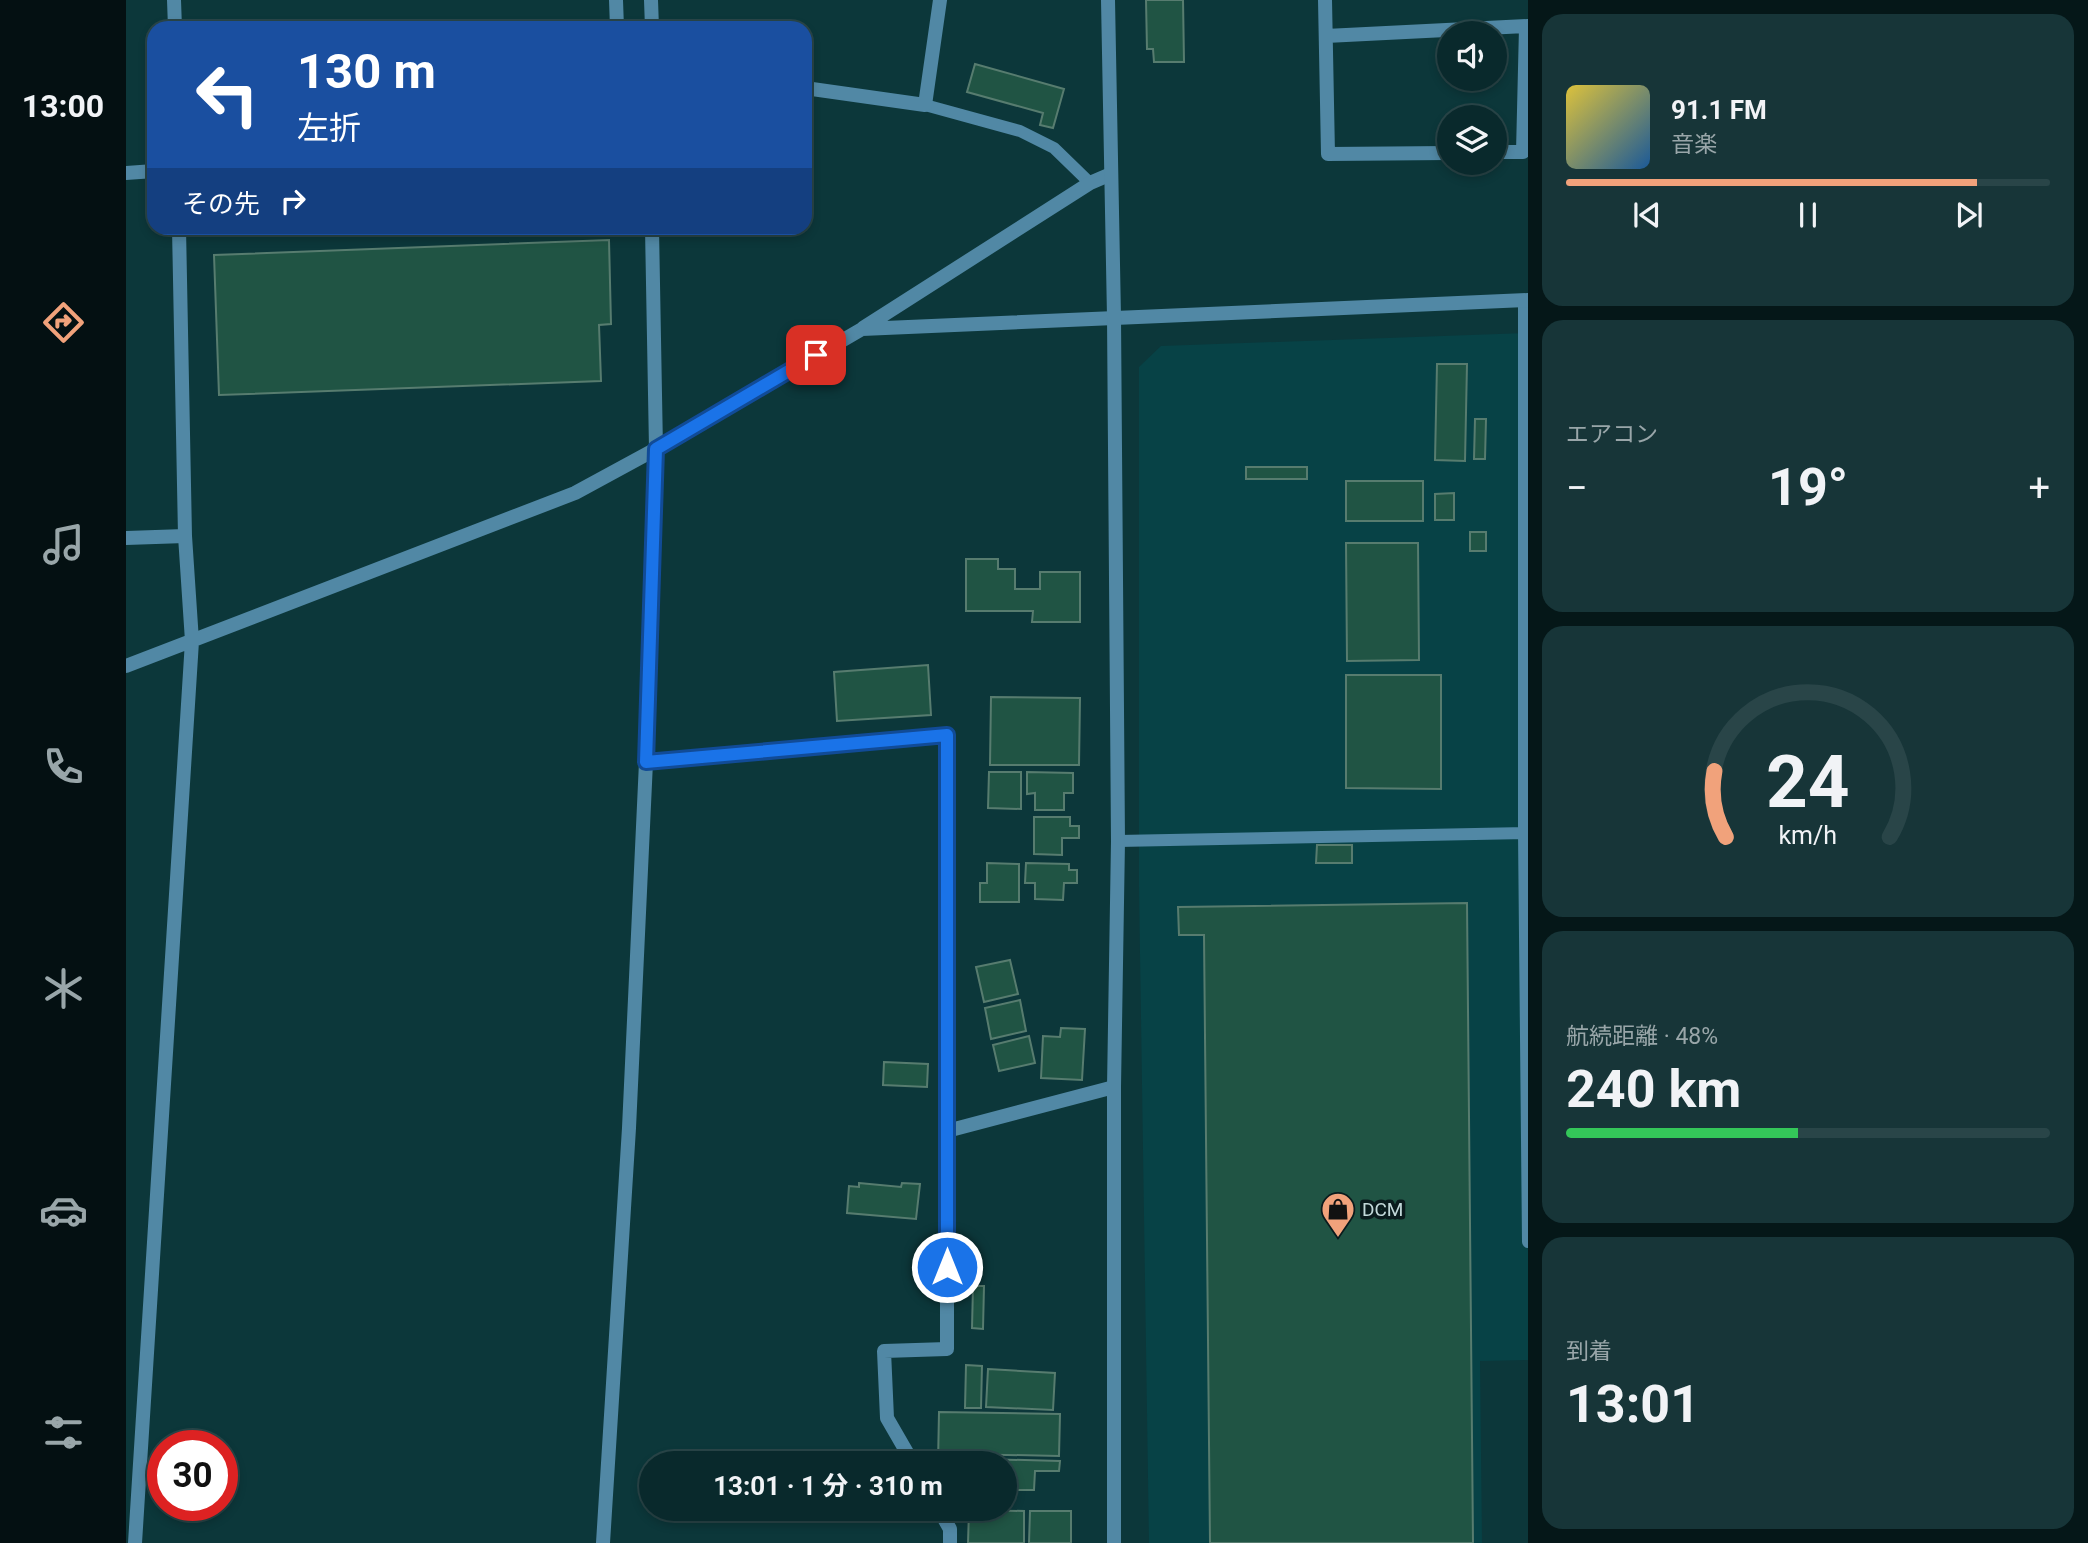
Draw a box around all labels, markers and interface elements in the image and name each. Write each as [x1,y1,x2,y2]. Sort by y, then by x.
map controls [1437,21,1507,175]
button: sound [1437,21,1507,91]
text: 130 m [297,43,436,100]
icon: left [182,49,273,140]
text: 13:00 [22,87,104,125]
text: 91.1 FM [1671,95,1767,125]
button: layers [1437,105,1507,175]
text: 左折 [297,109,361,147]
text: 音楽 [1671,131,1717,158]
icon: right [274,182,312,220]
text: その先 [182,189,260,219]
icon: previous [1628,196,1666,234]
icon: pause [1789,196,1827,234]
icon: next [1950,196,1988,234]
icon: directions [39,298,88,347]
pin [786,325,846,385]
icon: arrive [797,336,835,374]
text: エアコン [1566,421,1658,448]
text: 19° [1768,457,1848,518]
text: − [1566,466,1588,510]
text: + [2028,466,2050,510]
icon: music [39,520,88,569]
text: 24 [1766,740,1850,826]
icon: phone [39,742,88,791]
text: km/h [1779,821,1837,850]
icon: climate [39,964,88,1013]
text: 航続距離 · 48% [1566,1023,1718,1050]
text: 240 km [1566,1059,1741,1120]
icon: car [39,1186,88,1235]
shop icon: DCM [1319,1190,1357,1239]
place label: DCM [1362,1198,1403,1221]
position arrow [910,1230,984,1304]
text: 到着 [1566,1338,1612,1365]
text: 13:01 [1566,1374,1700,1435]
icon: filters [39,1408,88,1457]
speed limit sign: 30 [147,1430,238,1521]
text: 13:01 · 1 分 · 310 m [713,1471,943,1501]

